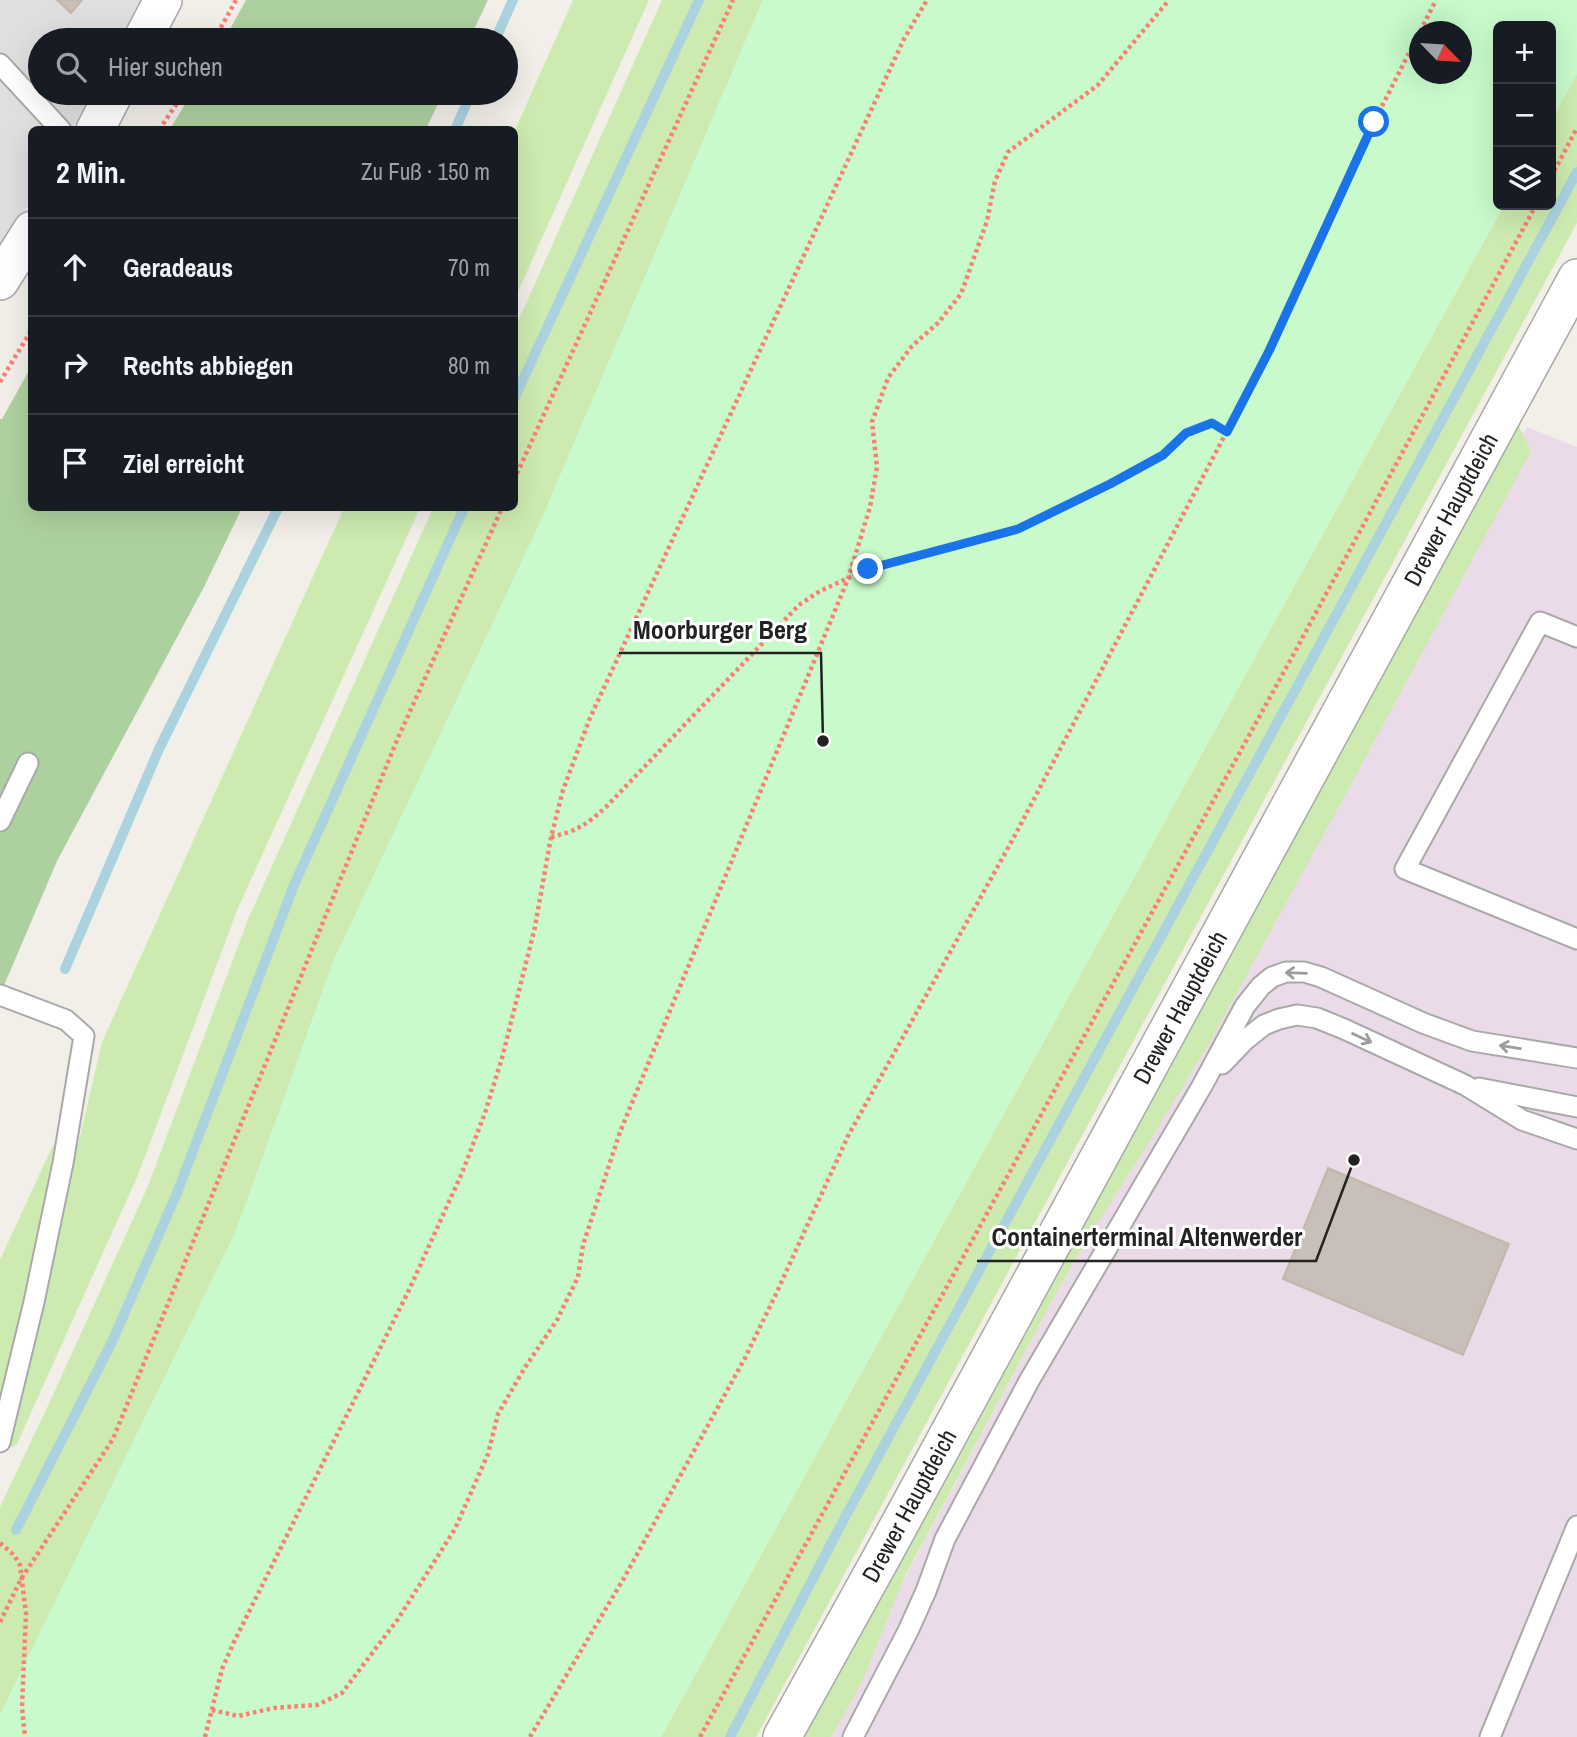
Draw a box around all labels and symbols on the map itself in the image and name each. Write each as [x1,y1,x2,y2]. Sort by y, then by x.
north arrow [1409,21,1472,84]
route start [1358,106,1389,137]
street label: Drewer Hauptdeich [1396,427,1505,591]
route end [852,553,883,584]
callout: Moorburger Berg [619,606,821,653]
text: Moorburger Berg [633,612,807,647]
street label: Drewer Hauptdeich [1125,925,1234,1089]
one-way arrow [1285,966,1308,979]
one-way arrow [1351,1031,1372,1045]
one-way arrow [1499,1040,1522,1053]
callout: Containerterminal Altenwerder [977,1214,1316,1261]
text: Containerterminal Altenwerder [992,1219,1303,1254]
street label: Drewer Hauptdeich [854,1423,963,1588]

